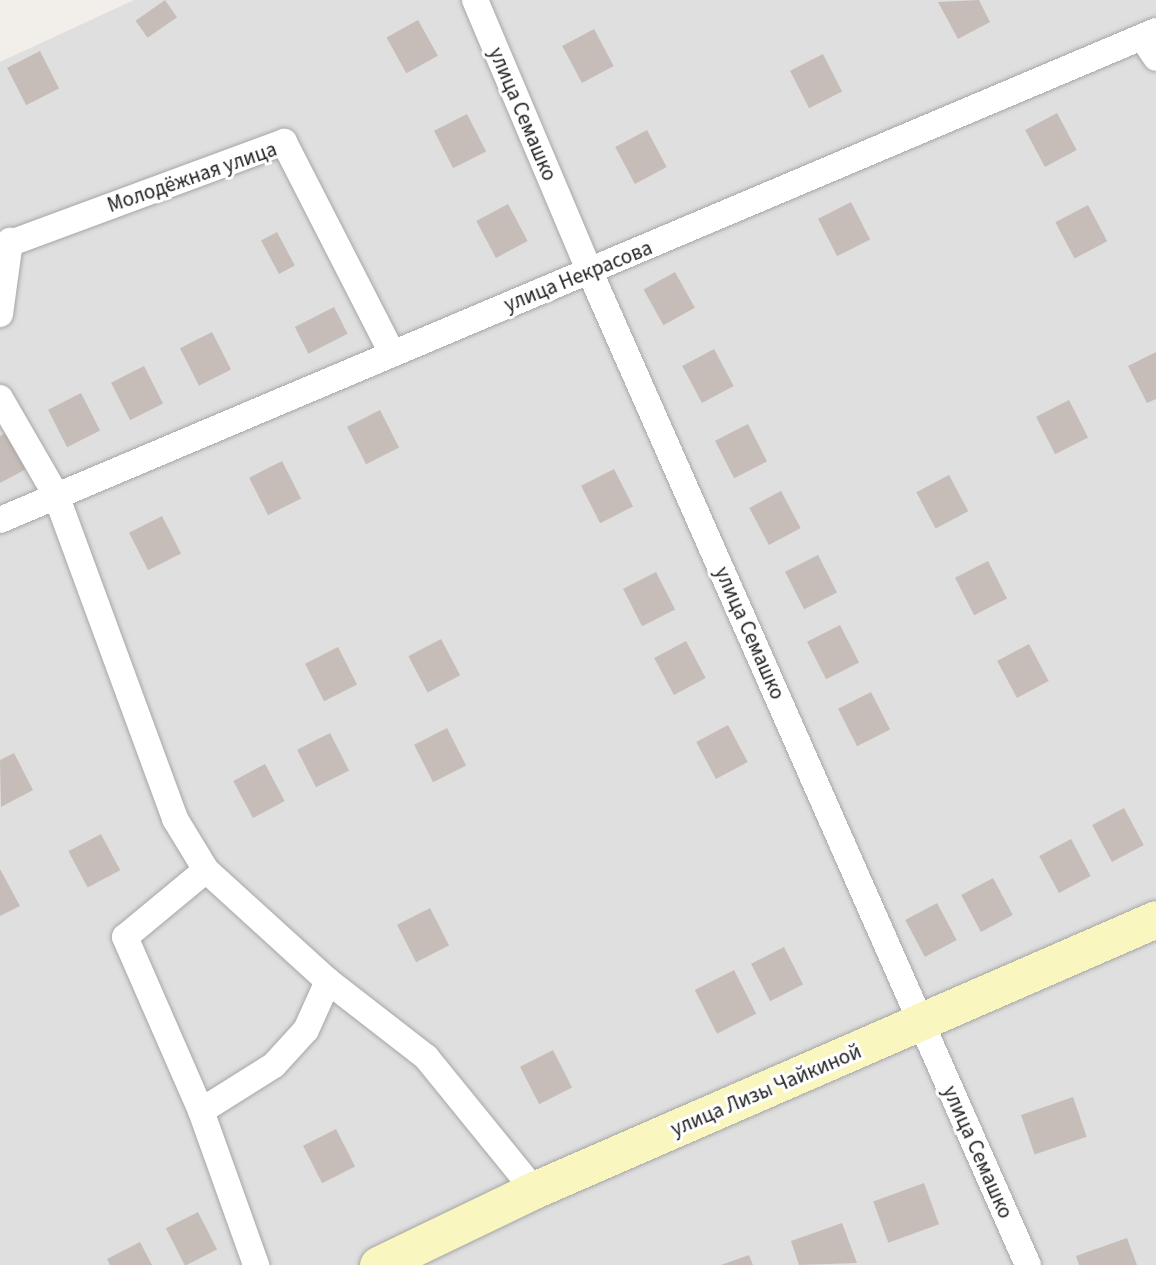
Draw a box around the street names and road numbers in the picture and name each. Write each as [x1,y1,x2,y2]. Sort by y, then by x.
street label: улица Семашко [484,43,562,185]
street label: Молодёжная улица [104,136,280,218]
street label: улица Некрасова [500,235,656,317]
street label: улица Семашко [709,563,791,703]
street label: улица Лизы Чайкиной [667,1038,865,1142]
street label: улица Семашко [937,1082,1019,1222]

